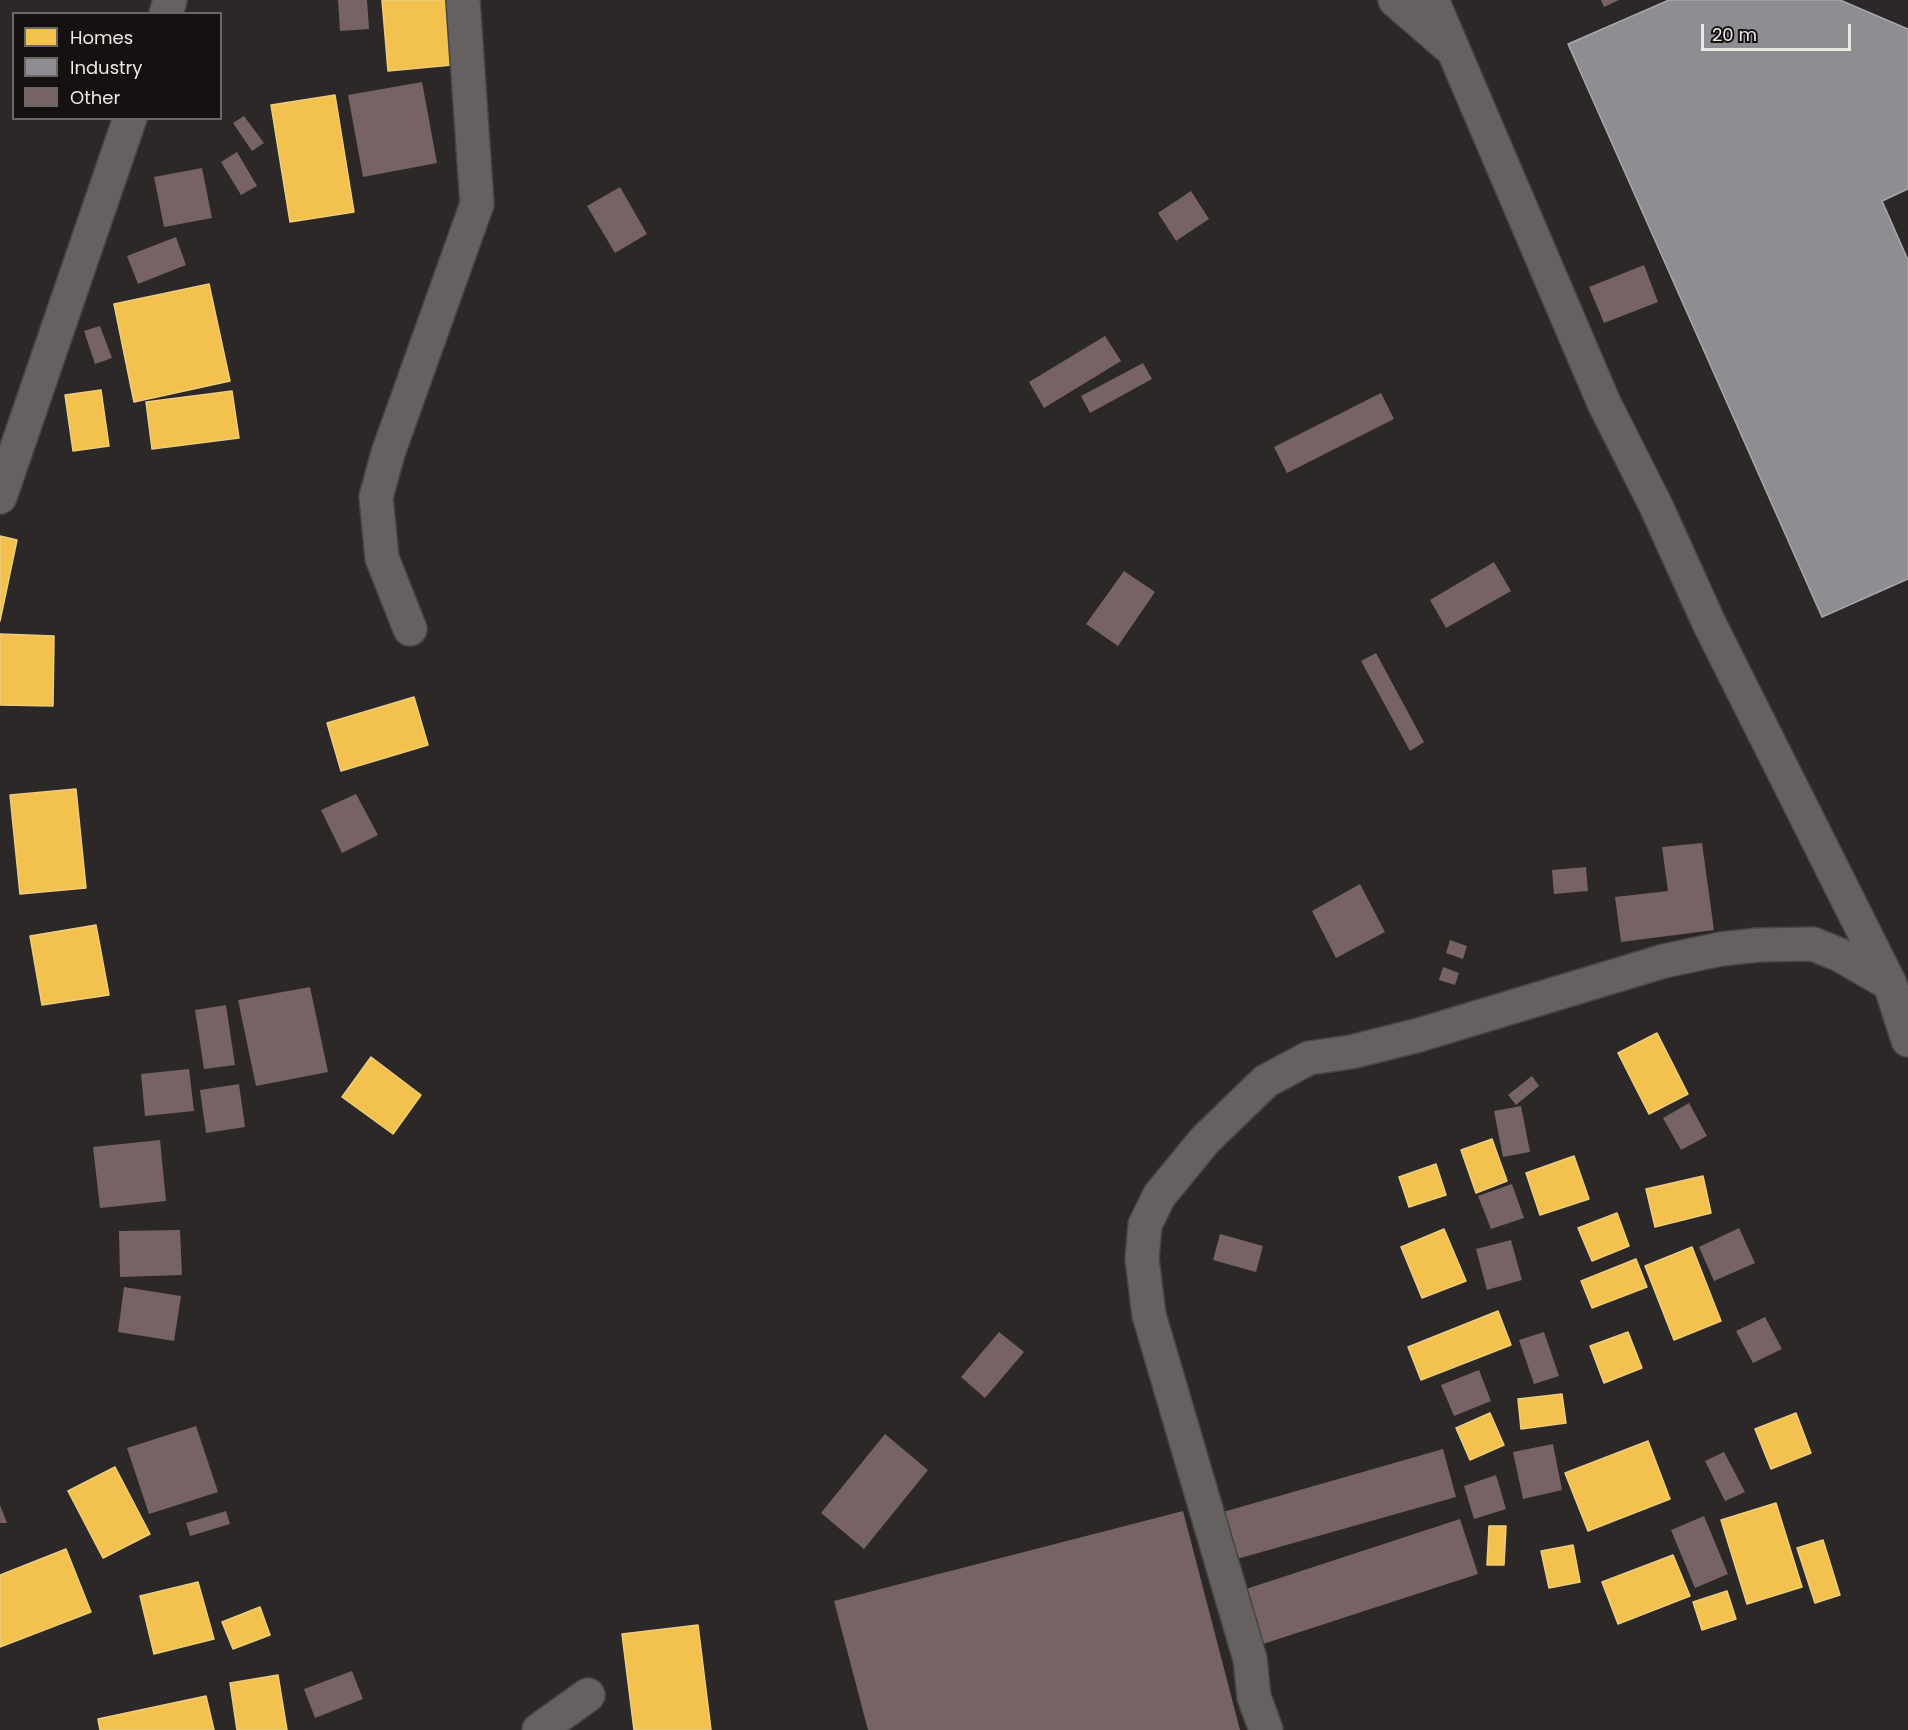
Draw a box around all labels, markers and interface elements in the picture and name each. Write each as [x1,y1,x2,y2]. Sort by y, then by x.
legend [12,12,222,120]
scale bar [1704,12,1854,50]
text: 20 m [1712,22,1757,47]
text: Homes [70,25,133,50]
text: Industry [70,55,142,80]
text: Other [70,85,120,110]

